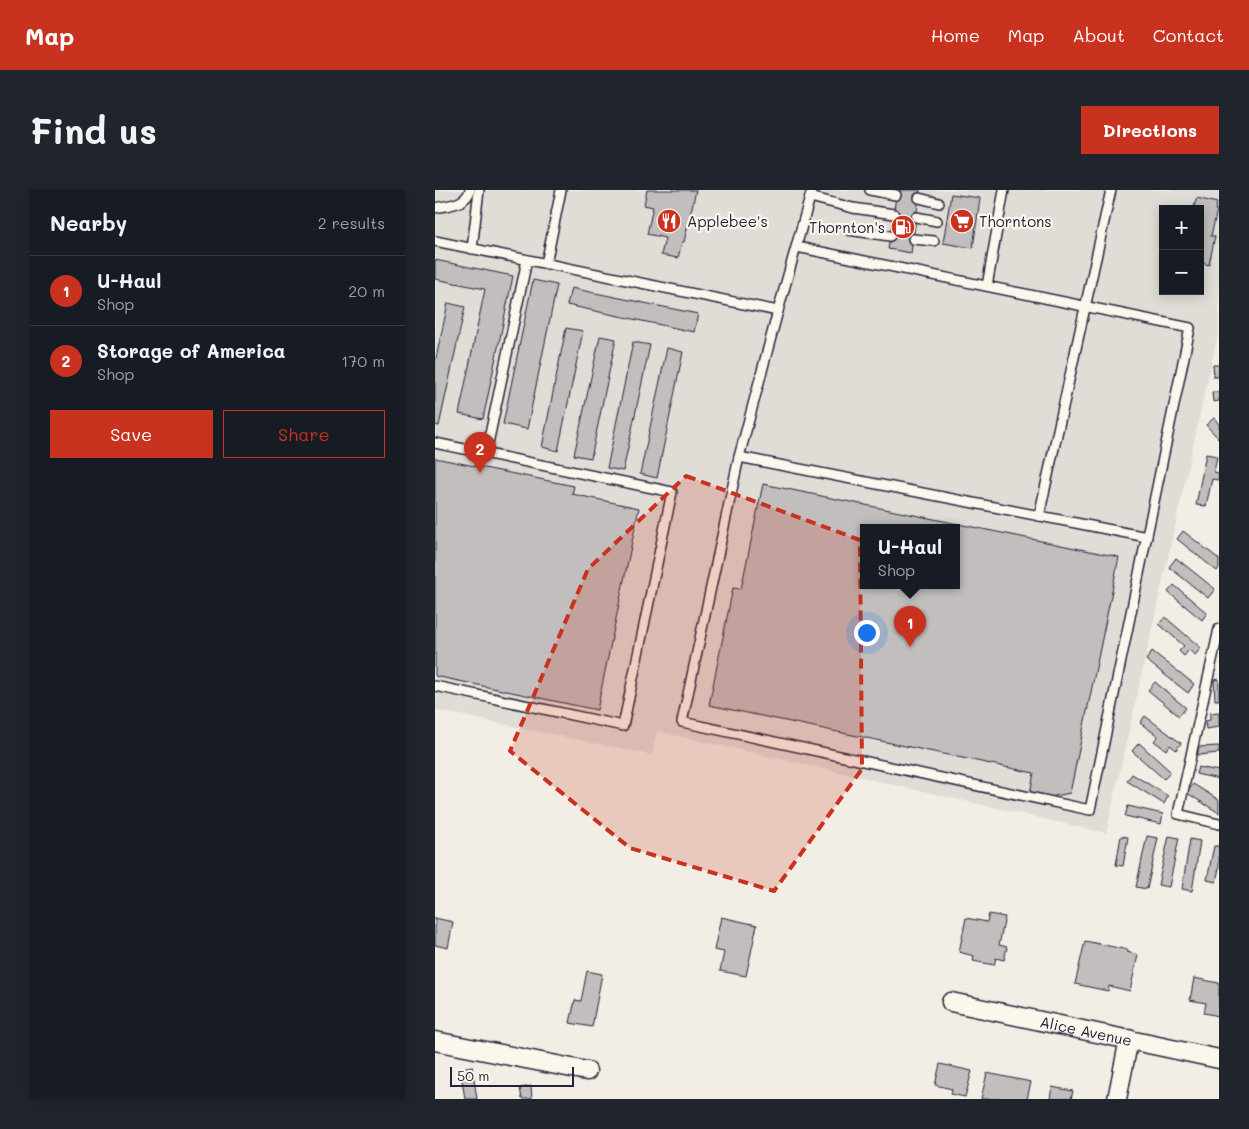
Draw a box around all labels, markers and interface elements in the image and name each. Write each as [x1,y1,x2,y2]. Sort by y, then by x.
text: Map [25,20,74,51]
text: Home [931,23,980,47]
text: Map [1008,23,1044,47]
text: About [1072,23,1125,47]
text: Contact [1153,23,1224,47]
button: Directions [1081,106,1219,154]
text: Find us [30,107,157,153]
map controls [1159,205,1204,295]
button: + [1159,205,1204,250]
restaurant icon: Applebee's [656,208,682,234]
supermarket icon: Thorntons [949,208,975,234]
text: Nearby [50,209,127,236]
place label: Applebee's [687,211,768,231]
place label: Thorntons [979,211,1052,231]
text: 2 results [318,212,385,233]
fuel station icon: Thornton's [890,214,916,240]
place label: Thornton's [809,217,885,237]
button: − [1159,250,1204,295]
text: U-Haul [97,268,161,293]
text: 1 [62,280,70,301]
text: 20 m [348,280,385,301]
text: Shop [97,293,134,314]
text: Storage of America [97,338,285,363]
text: 2 [62,350,70,371]
text: 170 m [341,350,385,371]
text: Shop [97,363,134,384]
button: Save [50,410,213,458]
button: Share [223,410,385,458]
pin: 2 [464,432,496,473]
popup [860,524,960,589]
text: U-Haul [878,534,942,559]
text: Shop [878,559,915,580]
pin: 1 [894,606,926,647]
your location [854,620,880,646]
street label: Alice Avenue [1038,1011,1134,1050]
scale bar [450,1064,574,1087]
text: 50 m [457,1066,489,1085]

